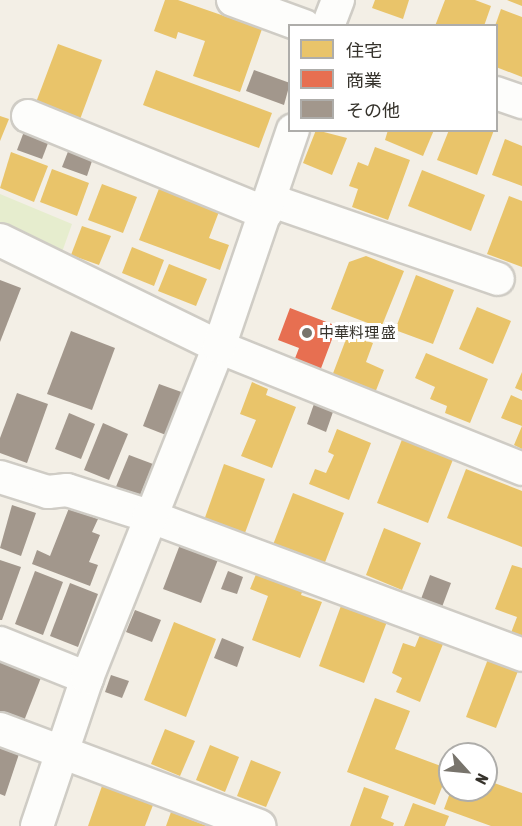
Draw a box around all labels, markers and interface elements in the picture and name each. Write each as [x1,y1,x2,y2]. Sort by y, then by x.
legend [288,24,498,132]
text: 住宅 [346,40,382,61]
text: 商業 [346,70,382,91]
text: その他 [346,100,400,121]
place label: 中華料理 盛 [319,324,396,342]
marker: 中華料理 盛 [300,326,314,340]
north arrow [438,742,498,802]
text: N [472,771,492,788]

